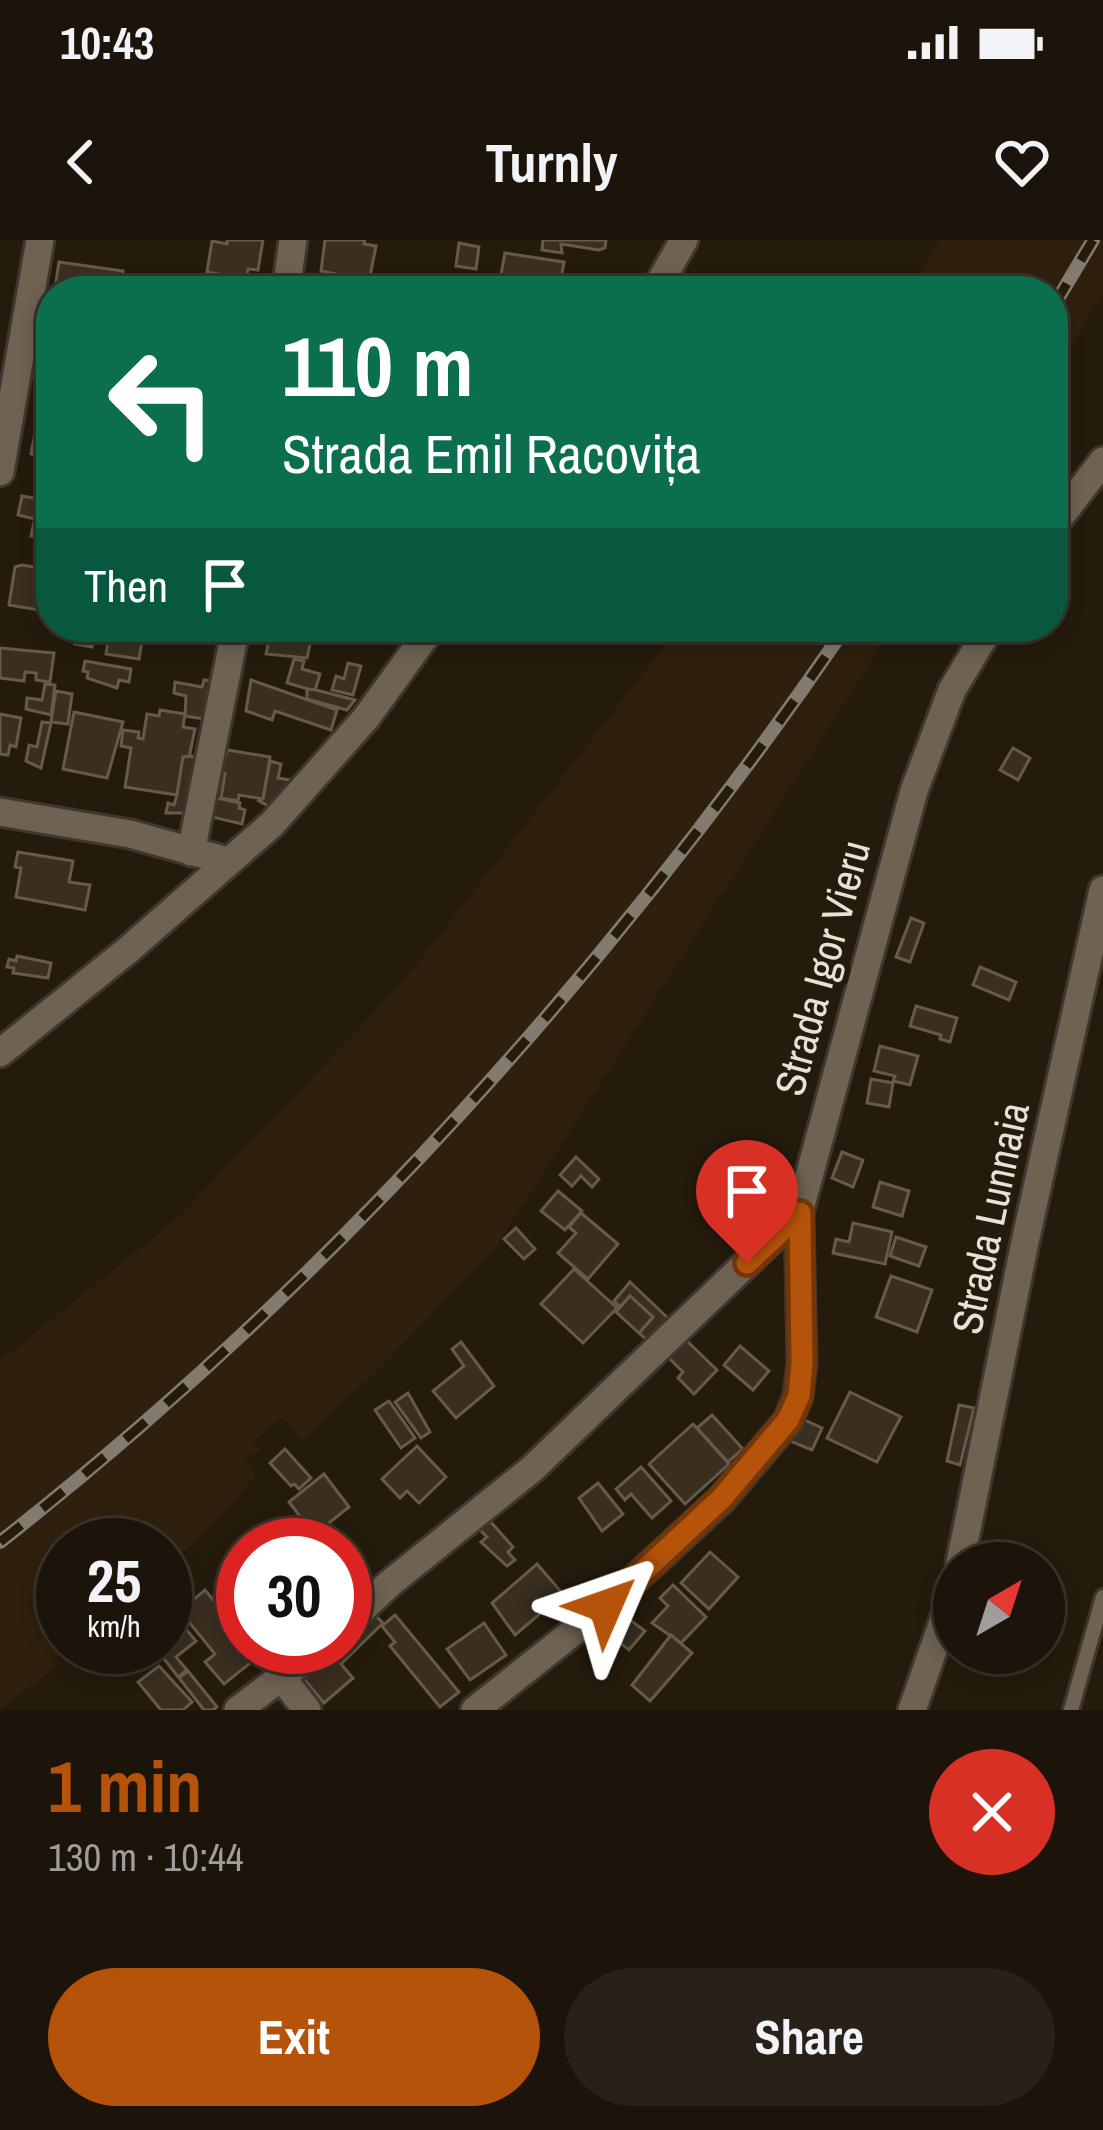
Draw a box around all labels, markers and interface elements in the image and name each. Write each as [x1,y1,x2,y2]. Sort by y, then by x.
text: 10:43 [60,12,154,73]
text: Turnly [485,126,618,199]
icon: back [48,129,114,195]
icon: heart [989,129,1055,195]
text: 110 m [282,309,474,422]
icon: left [84,324,240,480]
text: Strada Emil Racovița [282,417,700,490]
icon: arrive [192,552,258,618]
text: Then [84,555,168,616]
street label: Strada Igor Vieru [761,834,883,1102]
street label: Strada Lunnaia [938,1097,1042,1339]
pin [696,1140,798,1263]
icon: arrive [714,1158,780,1224]
speed limit sign: 30 [216,1518,372,1674]
text: 25 [87,1540,141,1621]
north arrow [933,1542,1065,1674]
map controls [933,1542,1065,1674]
position arrow [543,1543,669,1669]
text: km/h [87,1606,141,1646]
text: 1 min [48,1737,202,1834]
button: close [929,1749,1055,1875]
text: 130 m · 10:44 [48,1831,244,1883]
button: Exit [48,1968,540,2106]
button: Share [564,1968,1055,2106]

